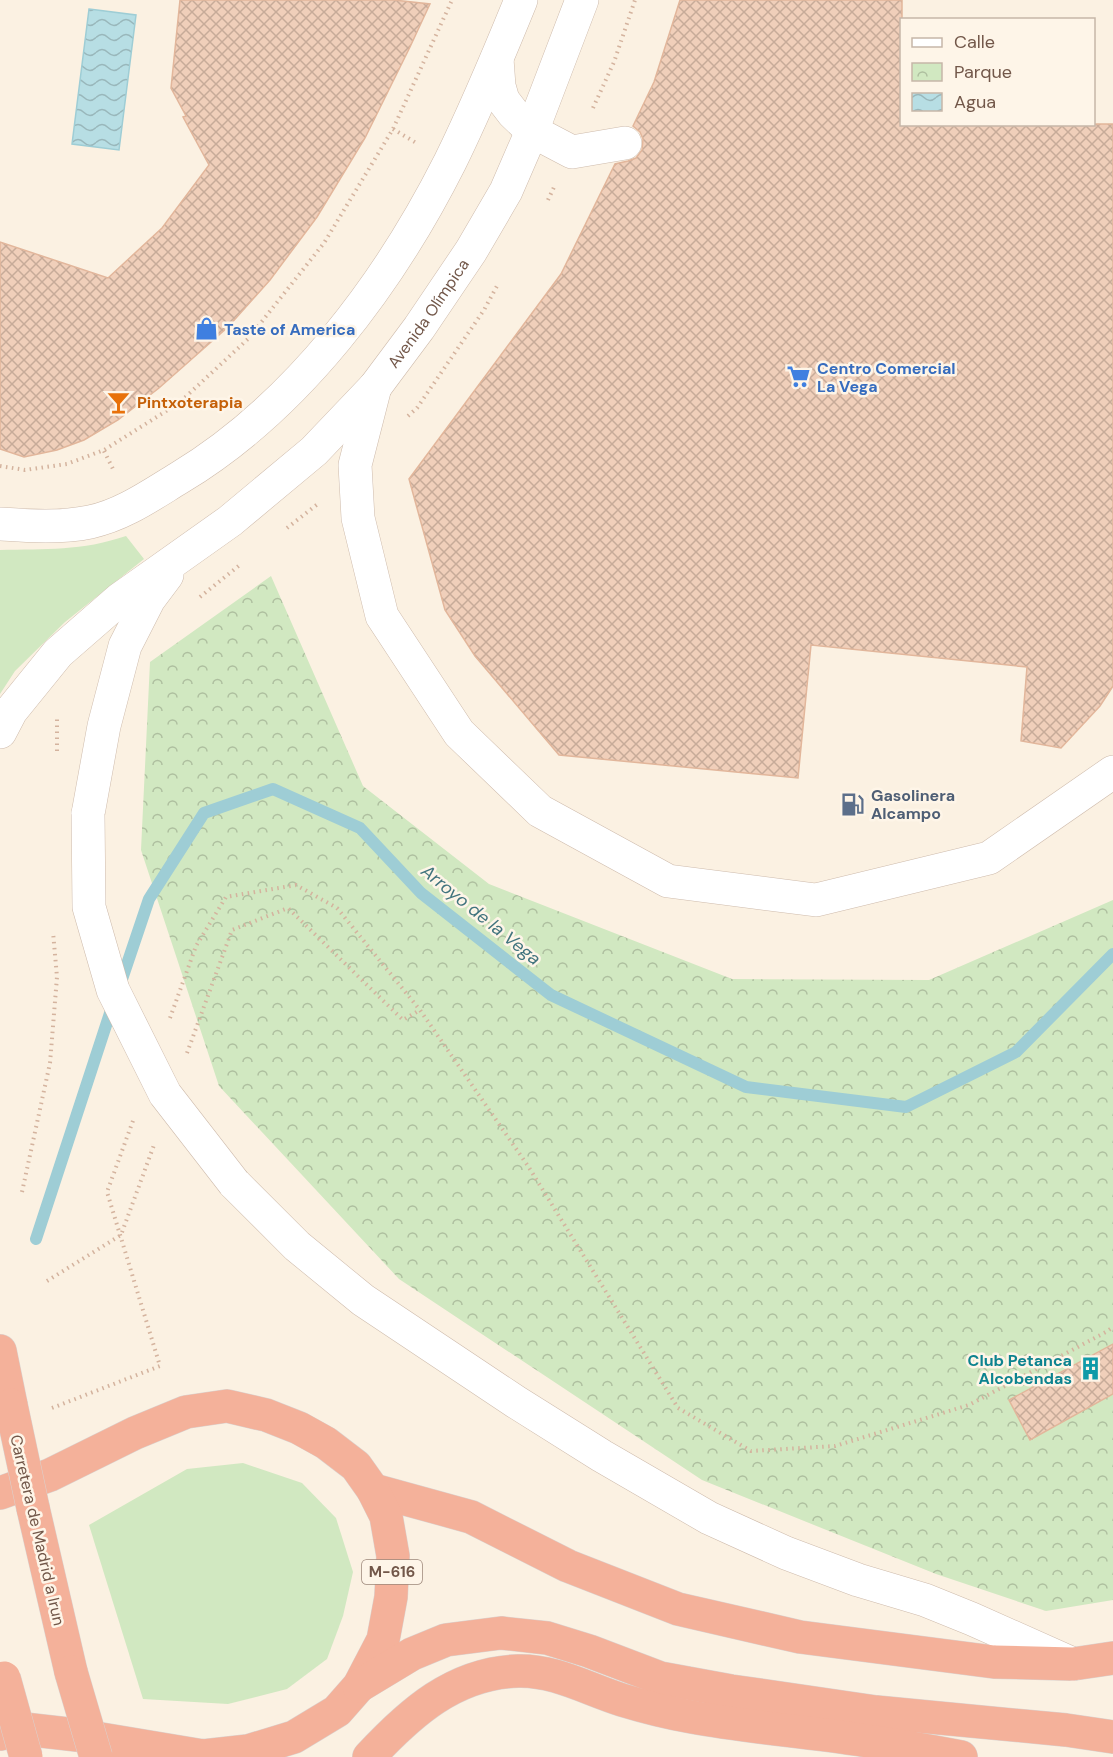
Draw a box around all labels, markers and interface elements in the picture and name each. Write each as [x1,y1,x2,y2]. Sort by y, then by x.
legend [900,18,1095,126]
text: Calle [954,30,995,54]
text: Parque [954,60,1012,84]
text: Agua [954,90,996,114]
street label: Avenida Olímpica [383,255,474,372]
shop icon: Taste of America [193,316,219,342]
place label: Taste of America [224,319,355,340]
place label: Centro Comercial La Vega [817,358,956,397]
supermarket icon: Centro Comercial La Vega [786,364,812,390]
bar icon: Pintxoterapia [106,389,132,415]
place label: Pintxoterapia [137,392,243,413]
place label: Gasolinera Alcampo [871,785,955,824]
fuel station icon: Gasolinera Alcampo [840,791,866,817]
water label: Arroyo de la Vega [415,859,546,971]
place label: Club Petanca Alcobendas [968,1350,1072,1389]
building icon: Club Petanca Alcobendas [1077,1356,1103,1382]
street label: Carretera de Madrid a Irun [5,1433,70,1628]
road number: M-616 [362,1560,422,1584]

